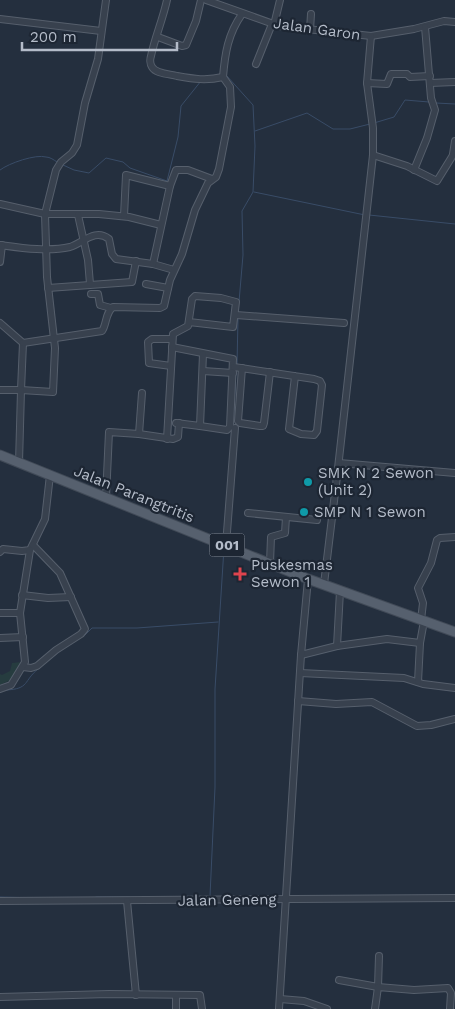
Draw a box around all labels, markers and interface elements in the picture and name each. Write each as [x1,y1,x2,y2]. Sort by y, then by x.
street label: Jalan Garon [272,14,362,44]
scale bar [22,20,178,52]
text: 200 m [30,28,77,46]
street label: Jalan Parangtritis [71,462,197,526]
place label: SMK N 2 Sewon (Unit 2) [318,464,434,499]
marker: SMK N 2 Sewon (Unit 2) [302,476,314,488]
place label: SMP N 1 Sewon [314,503,426,521]
marker: SMP N 1 Sewon [298,506,310,518]
road number: 001 [210,534,244,556]
place label: Puskesmas Sewon 1 [251,556,333,591]
marker: Puskesmas Sewon 1 [233,567,247,581]
street label: Jalan Geneng [177,890,277,910]

